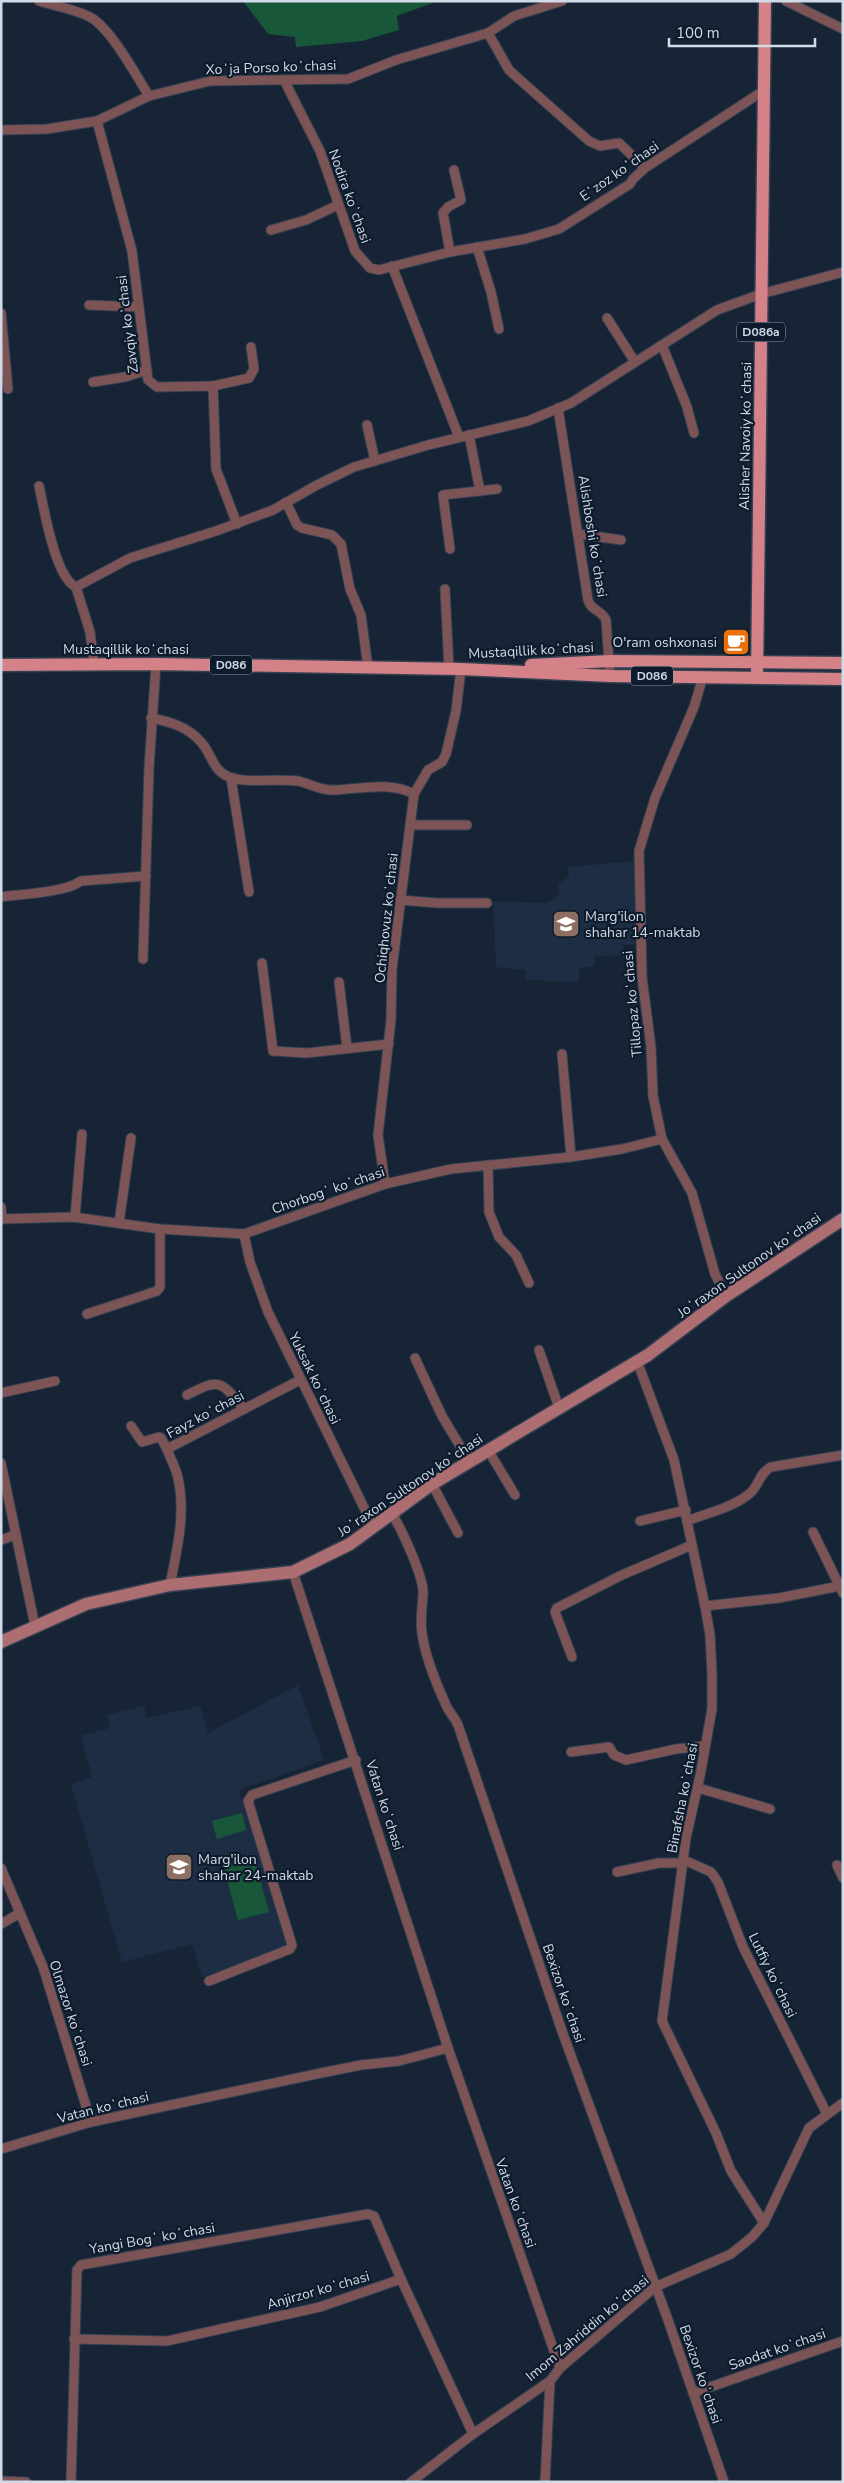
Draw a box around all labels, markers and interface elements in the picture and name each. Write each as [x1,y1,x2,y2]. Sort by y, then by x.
scale bar [669,15,815,47]
text: 100 m [676,23,720,43]
street label: Xoʻja Porso koʻchasi [205,56,337,79]
street label: Eʻzoz koʻchasi [576,137,663,206]
street label: Nodira koʻchasi [324,146,375,246]
street label: Zavqiy koʻchasi [112,274,143,374]
road number: D086a [737,322,785,342]
street label: Alisher Navoiy koʻchasi [735,362,756,510]
street label: Alishboshi koʻchasi [573,474,612,598]
cafe icon: O'ram oshxonasi [721,627,751,657]
place label: O'ram oshxonasi [612,633,717,652]
street label: Mustaqillik koʻchasi [468,638,594,663]
street label: Mustaqillik koʻchasi [63,640,189,659]
road number: D086 [210,656,252,674]
road number: D086 [631,666,673,686]
street label: Ochiqhovuz koʻchasi [370,852,403,984]
place label: Marg'ilon shahar 14-maktab [585,907,701,942]
school or university icon: Marg'ilon shahar 14-maktab [551,909,581,939]
street label: Tillopaz koʻchasi [618,950,647,1058]
street label: Chorbogʻ koʻchasi [269,1162,387,1219]
street label: Joʻraxon Sultonov koʻchasi [673,1209,825,1323]
street label: Yuksak koʻchasi [284,1328,345,1427]
street label: Fayz koʻchasi [163,1386,247,1443]
street label: Joʻraxon Sultonov koʻchasi [333,1430,487,1542]
street label: Binafsha koʻchasi [662,1741,702,1855]
street label: Vatan koʻchasi [361,1757,408,1853]
place label: Marg'ilon shahar 24-maktab [198,1850,314,1885]
school or university icon: Marg'ilon shahar 24-maktab [164,1852,194,1882]
street label: Lutfiy koʻchasi [744,1930,801,2021]
street label: Bexizor koʻchasi [538,1941,589,2045]
street label: Olmazor koʻchasi [44,1958,97,2069]
street label: Vatan koʻchasi [54,2087,151,2128]
street label: Vatan koʻchasi [490,2155,540,2250]
street label: Yangi Bogʻ koʻchasi [87,2218,216,2259]
street label: Anjirzor koʻchasi [265,2267,372,2314]
street label: Imom Zahriddin koʻchasi [522,2271,653,2386]
street label: Bexizor koʻchasi [675,2322,726,2426]
street label: Saodat koʻchasi [726,2324,828,2375]

